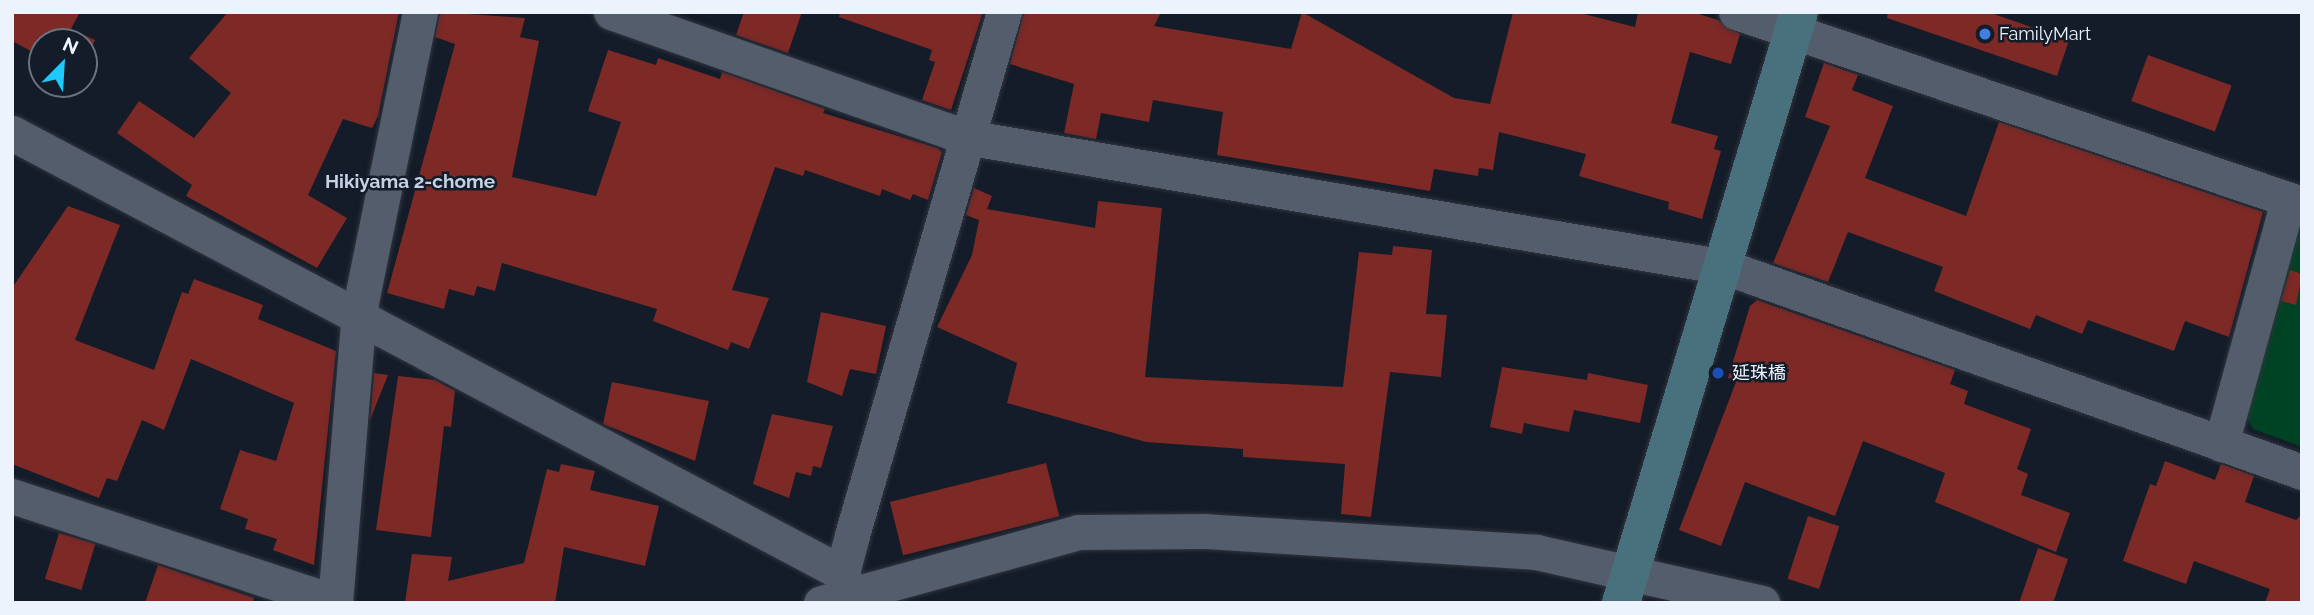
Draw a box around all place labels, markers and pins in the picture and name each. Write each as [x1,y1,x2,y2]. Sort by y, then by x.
place label: FamilyMart [1999,23,2091,45]
marker: FamilyMart [1977,26,1993,42]
place label: 延珠橋 [1732,362,1786,384]
marker: 延珠橋 [1710,365,1726,381]

